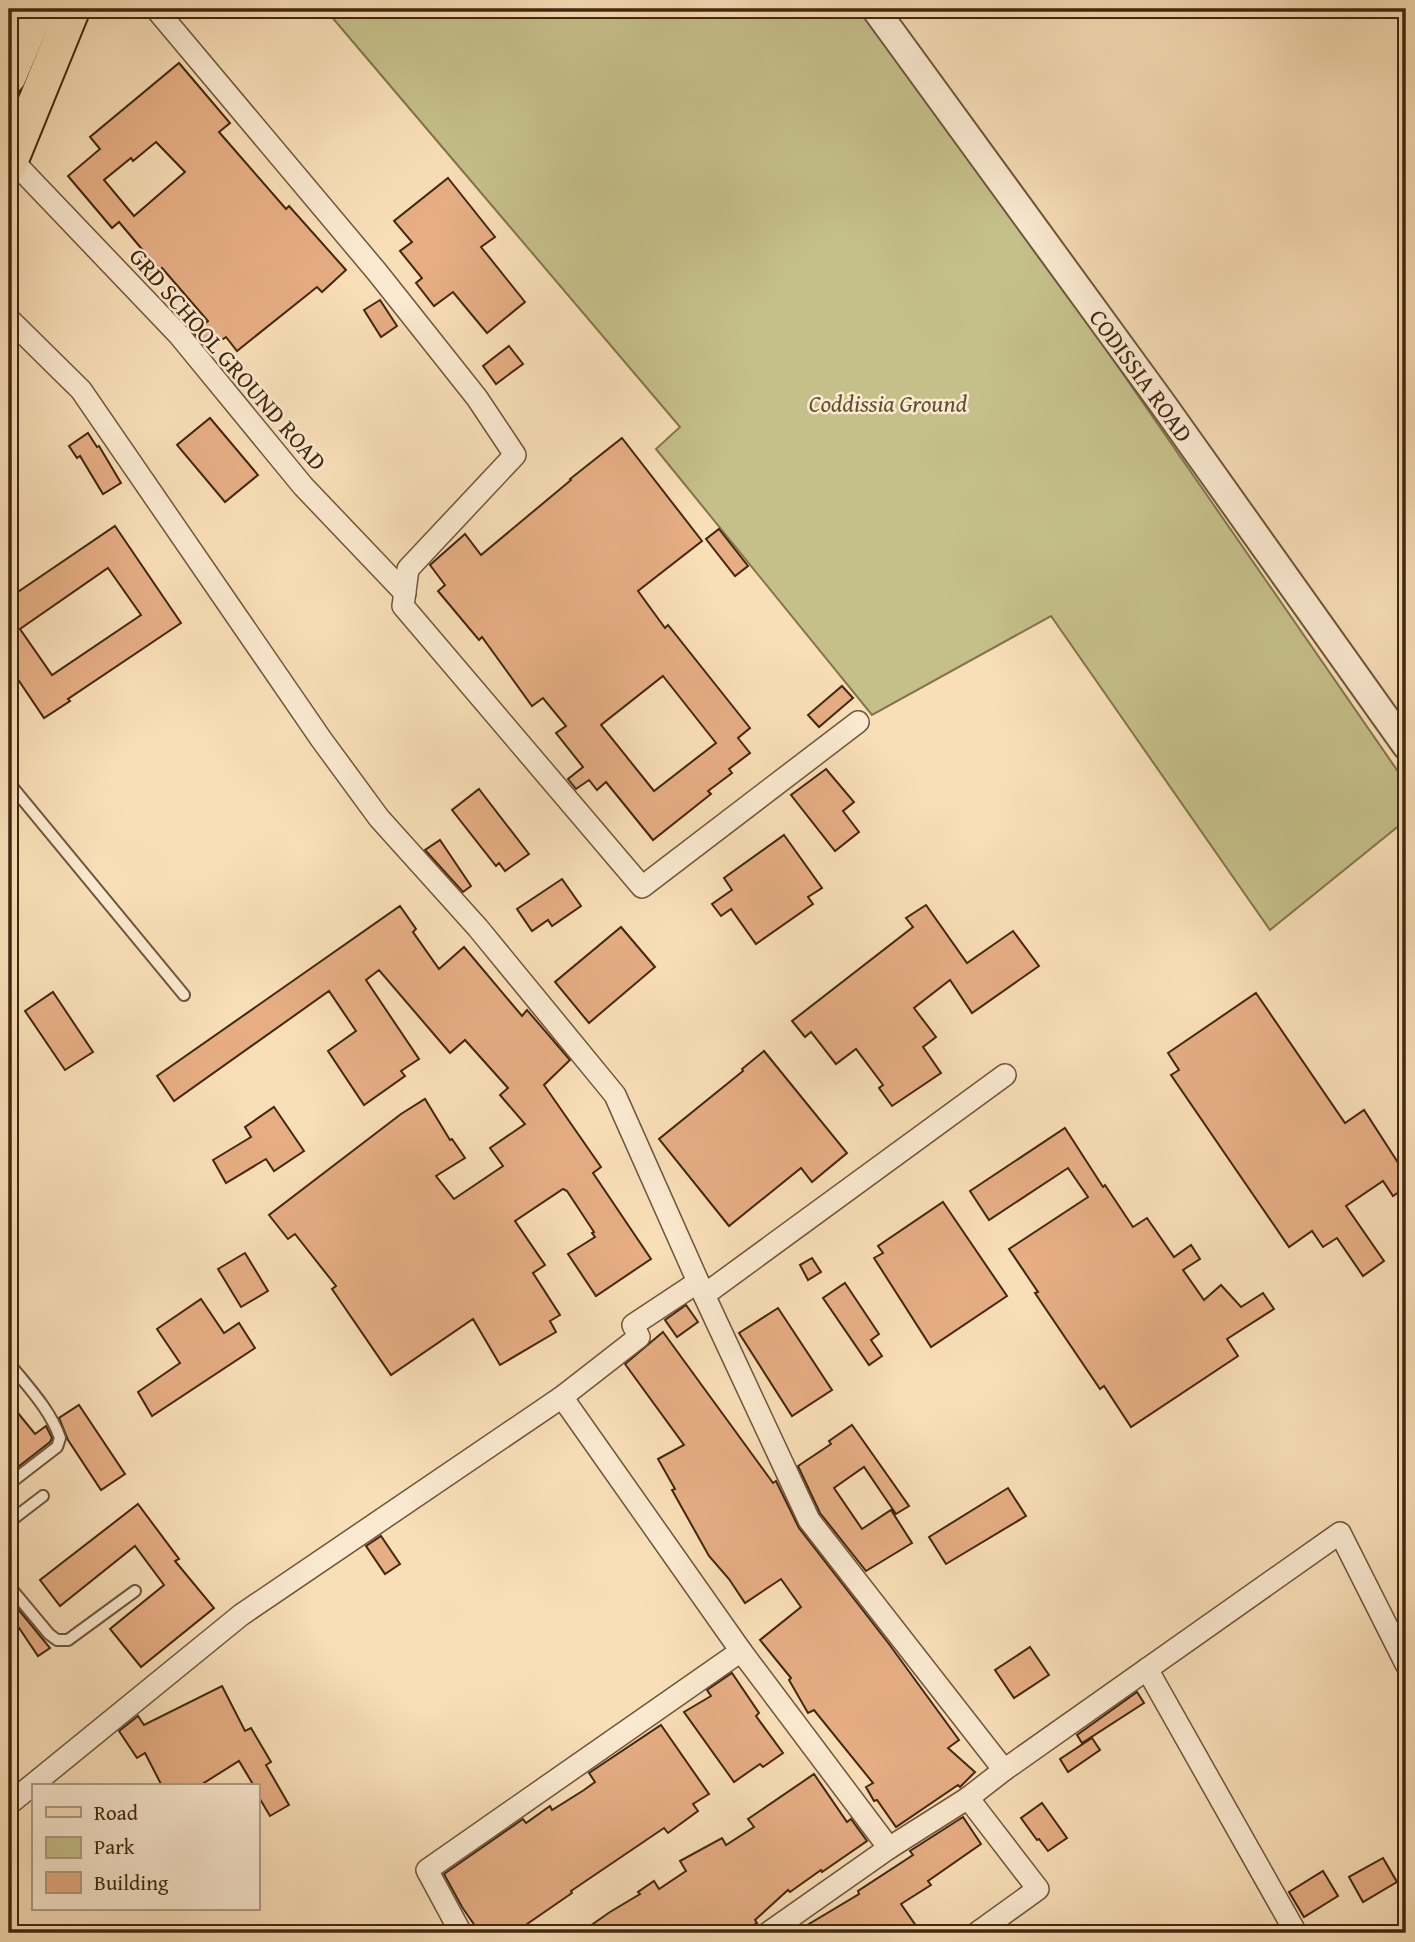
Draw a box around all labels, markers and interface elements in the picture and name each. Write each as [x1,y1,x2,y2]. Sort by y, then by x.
street label: GRD SCHOOL GROUND ROAD [121,240,335,478]
street label: CODISSIA ROAD [1081,301,1202,449]
park label: Coddissia Ground [809,386,968,421]
legend [32,1784,259,1910]
text: Road [94,1797,139,1828]
text: Park [94,1831,135,1862]
text: Building [94,1867,169,1898]

